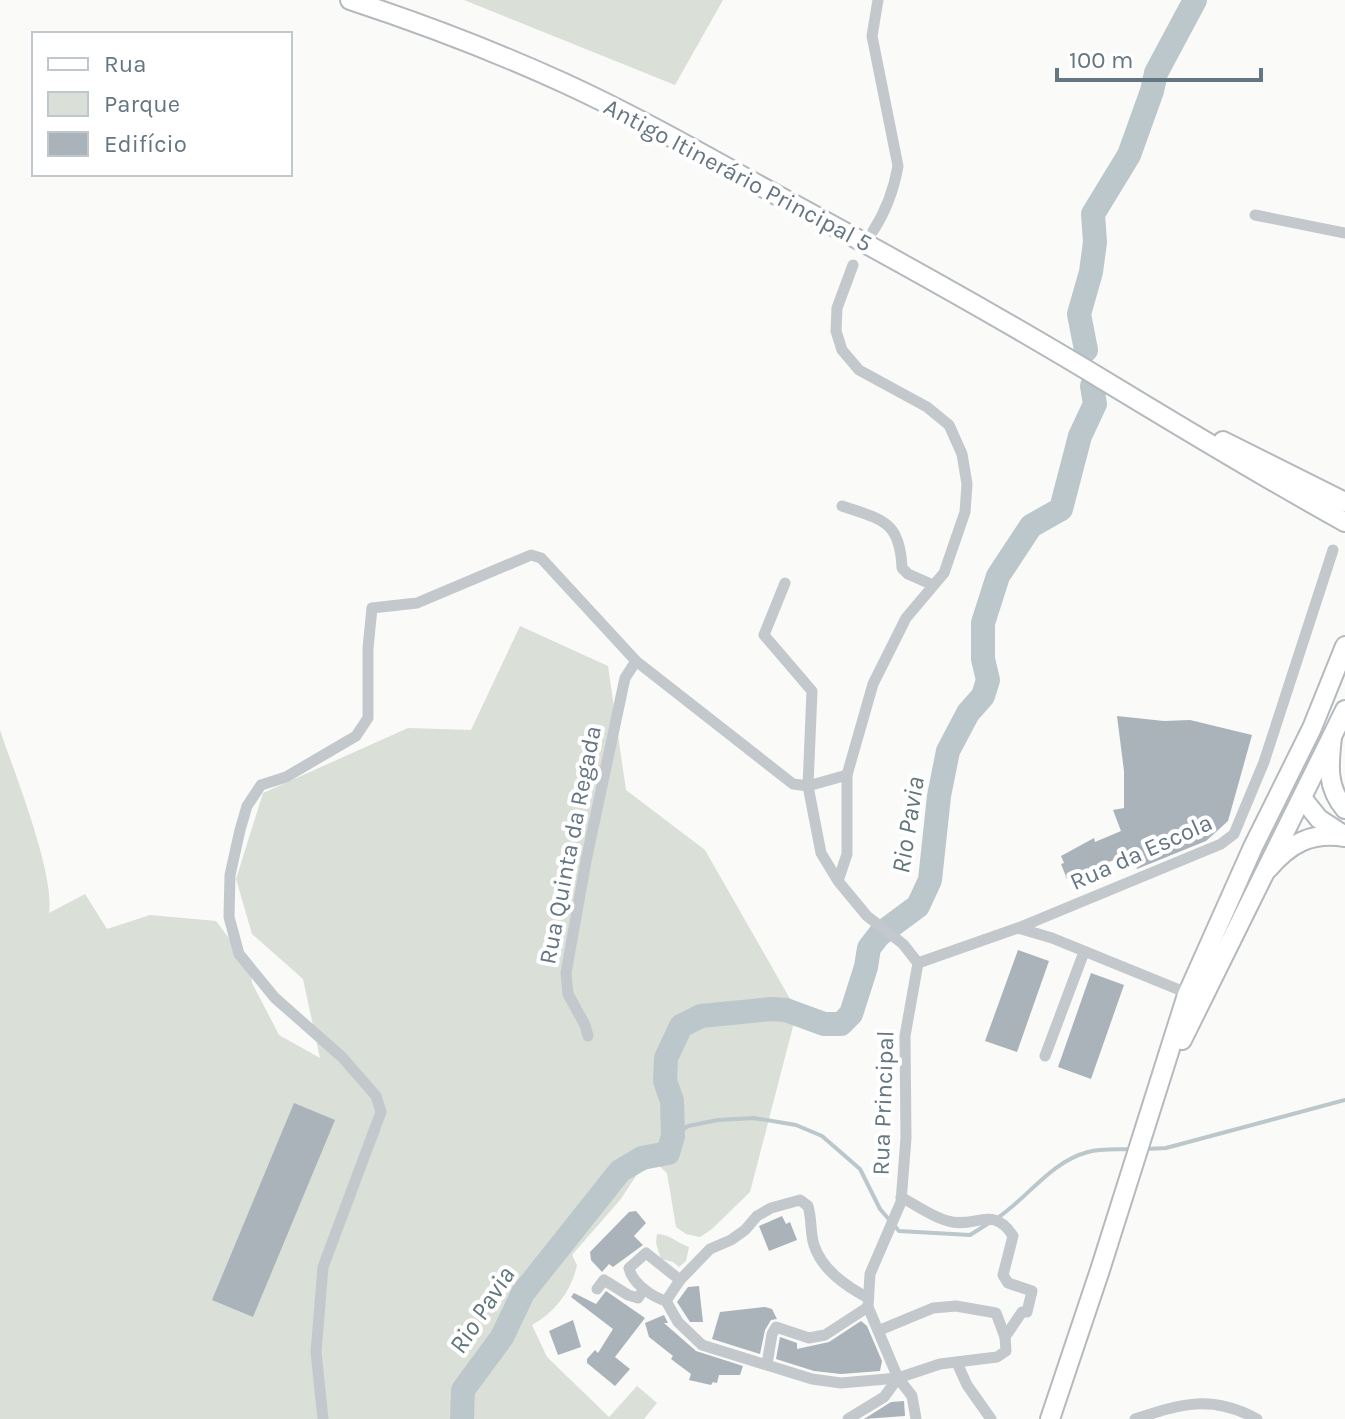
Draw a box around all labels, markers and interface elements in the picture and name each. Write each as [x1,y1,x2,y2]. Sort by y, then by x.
legend [32,32,292,176]
scale bar [1057,32,1261,82]
text: 100 m [1069,46,1134,74]
text: Rua [104,50,146,78]
text: Parque [104,90,180,118]
street label: Antigo Itinerário Principal 5 [599,92,877,258]
text: Edifício [104,130,187,158]
street label: Rua Quinta da Regada [533,723,607,967]
water label: Rio Pavia [885,774,931,876]
street label: Rua da Escola [1066,808,1216,896]
street label: Rua Principal [866,1030,900,1176]
water label: Rio Pavia [442,1261,522,1359]

